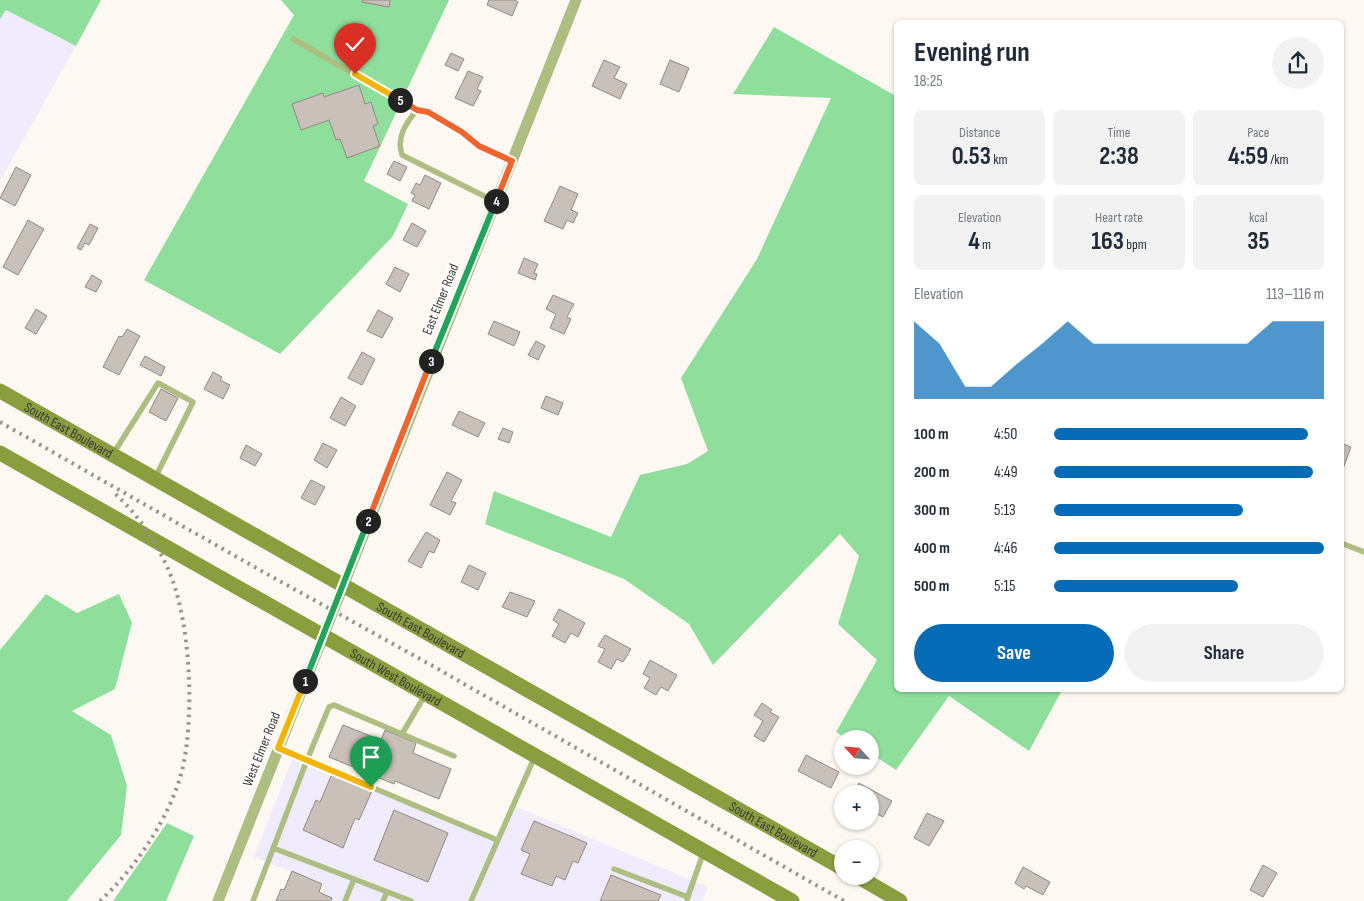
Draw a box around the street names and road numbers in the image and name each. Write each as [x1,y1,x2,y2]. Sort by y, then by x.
street label: East Elmer Road [419,261,462,337]
street label: South East Boulevard [21,399,116,462]
street label: South East Boulevard [374,598,468,662]
street label: South West Boulevard [347,645,445,710]
street label: West Elmer Road [239,709,284,789]
street label: South East Boulevard [726,798,821,861]

